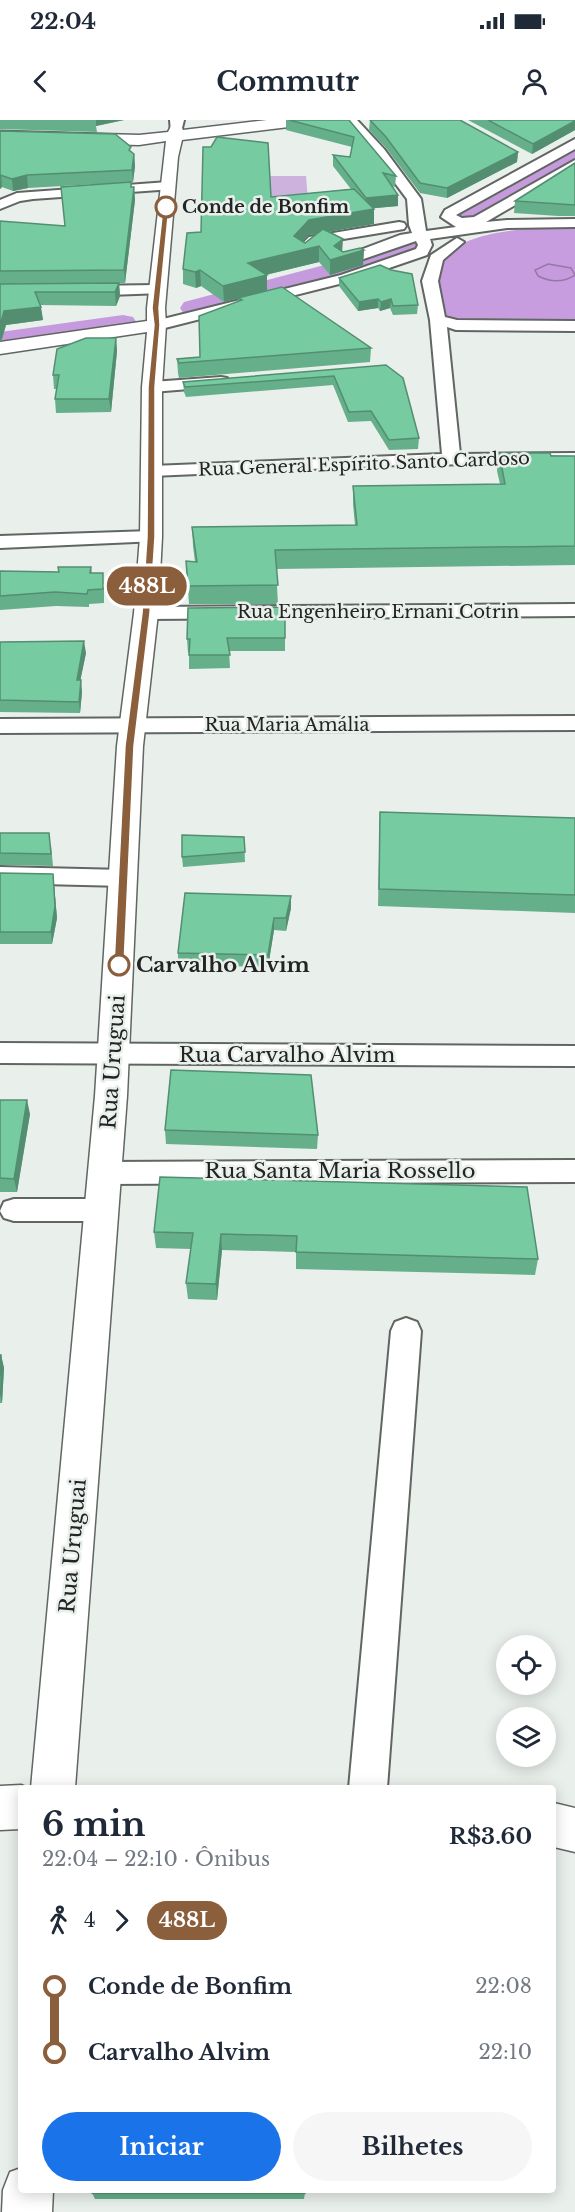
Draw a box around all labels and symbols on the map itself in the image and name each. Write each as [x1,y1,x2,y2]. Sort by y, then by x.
marker: Conde de Bonfim [155,196,177,218]
place label: Conde de Bonfim [182,196,349,218]
street label: Rua General Espírito Santo Cardoso [198,447,530,481]
line badge: 488L [105,566,189,606]
street label: Rua Engenheiro Ernani Cotrin [237,601,519,623]
street label: Rua Maria Amália [205,714,369,736]
place label: Carvalho Alvim [136,952,310,978]
marker: Carvalho Alvim [108,954,130,976]
street label: Rua Uruguai [95,994,131,1130]
street label: Rua Carvalho Alvim [179,1042,396,1068]
street label: Rua Santa Maria Rossello [205,1158,475,1184]
street label: Rua Uruguai [54,1478,92,1614]

